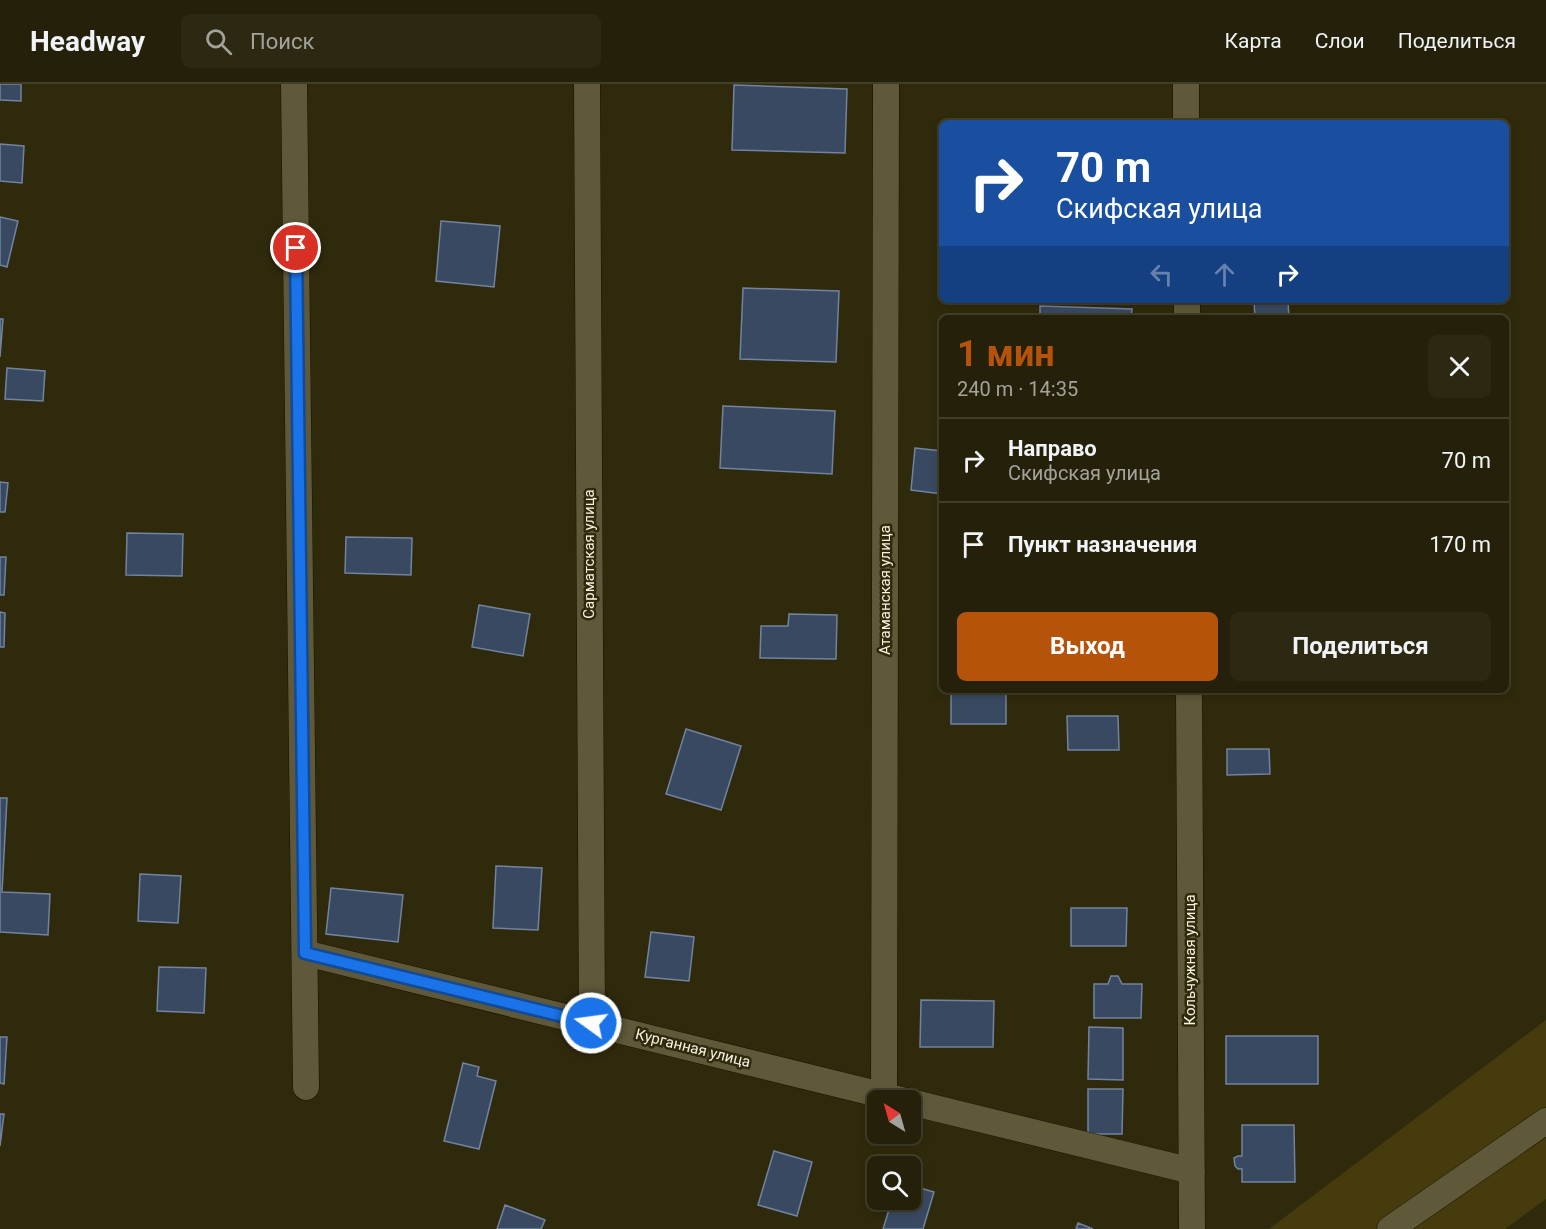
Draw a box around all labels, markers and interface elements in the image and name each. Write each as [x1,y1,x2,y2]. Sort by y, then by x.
search box [181,14,601,68]
text: Headway [30,25,145,58]
icon: search [202,25,235,58]
text: Поиск [250,29,314,54]
text: Карта [1225,29,1282,53]
text: Слои [1315,29,1365,53]
text: Поделиться [1398,29,1516,53]
text: 70 m [1056,143,1151,192]
icon: right [957,144,1035,222]
text: Скифская улица [1056,193,1262,225]
pin [270,222,321,273]
icon: arrive [279,231,312,264]
icon: left [1145,258,1178,291]
icon: ahead [1208,258,1241,291]
icon: right [1271,258,1304,291]
text: 1 мин [957,333,1055,375]
button: close [1428,335,1491,398]
text: 240 m · 14:35 [957,377,1078,401]
text: Направо [1008,436,1097,461]
icon: right [957,444,990,477]
text: 70 m [1442,448,1491,473]
text: Скифская улица [1008,461,1161,485]
street label: Сарматская улица [580,489,598,619]
street label: Атаманская улица [876,525,894,655]
icon: arrive [957,528,990,561]
text: Пункт назначения [1008,532,1197,557]
text: 170 m [1429,532,1491,557]
button: Выход [957,612,1218,681]
button: Поделиться [1230,612,1491,681]
street label: Кольчужная улица [1181,894,1199,1026]
position arrow [559,991,623,1055]
street label: Курганная улица [634,1025,752,1071]
north arrow [867,1090,921,1144]
map controls [867,1090,921,1210]
button: search [867,1156,921,1210]

